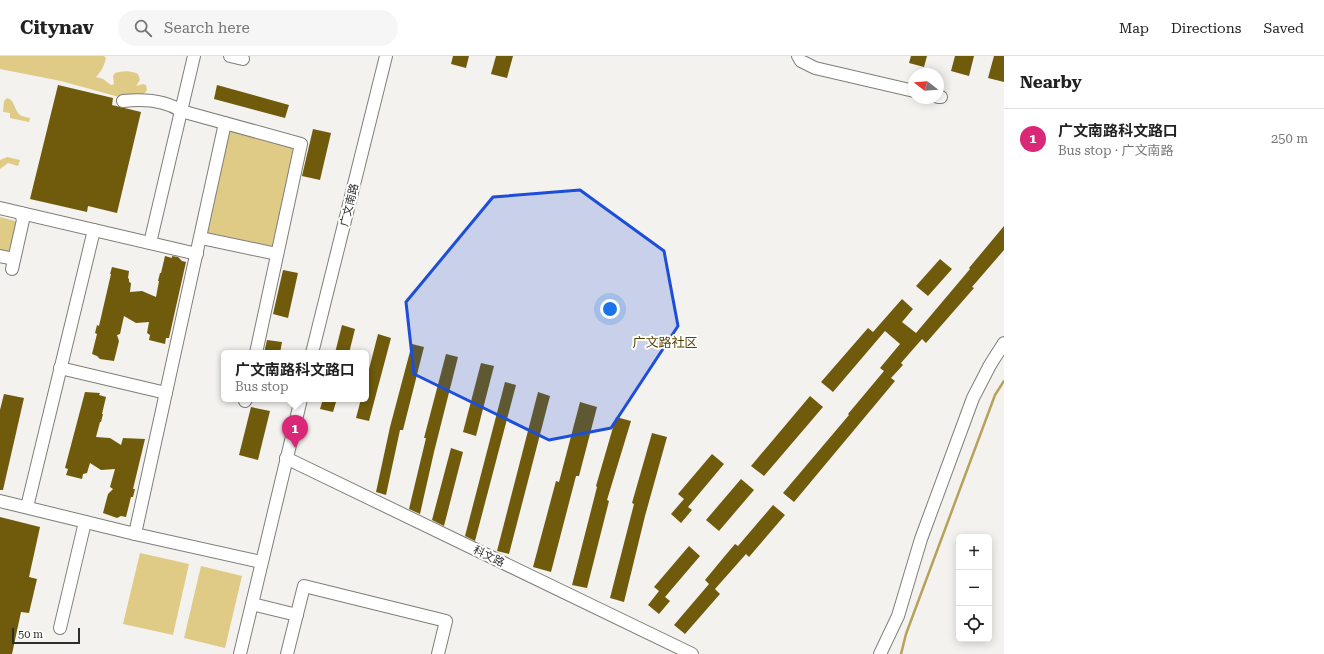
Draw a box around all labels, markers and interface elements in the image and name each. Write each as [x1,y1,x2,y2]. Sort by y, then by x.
search box [118,10,398,46]
text: Citynav [20,16,94,39]
icon: search [132,17,154,39]
text: Search here [164,19,250,37]
text: Map [1119,20,1149,36]
text: Directions [1171,20,1241,36]
text: Saved [1263,20,1304,36]
north arrow [908,68,944,104]
text: Nearby [1020,72,1082,92]
text: 广文南路科文路口 [1058,122,1178,140]
text: 1 [1029,131,1037,146]
text: 250 m [1271,131,1308,146]
text: Bus stop · 广文南路 [1058,143,1173,158]
street label: 广文南路 [338,182,361,228]
your location [600,299,620,319]
district label: 广文路社区 [632,335,698,350]
popup [221,350,369,402]
text: 广文南路科文路口 [235,361,355,379]
text: Bus stop [235,379,289,394]
pin: 1 [282,415,308,448]
map controls [956,534,992,642]
button: + [956,534,992,570]
street label: 科文路 [471,543,506,570]
button: − [956,570,992,606]
button: locate [956,606,992,642]
scale bar [12,626,80,645]
text: 50 m [18,628,43,641]

